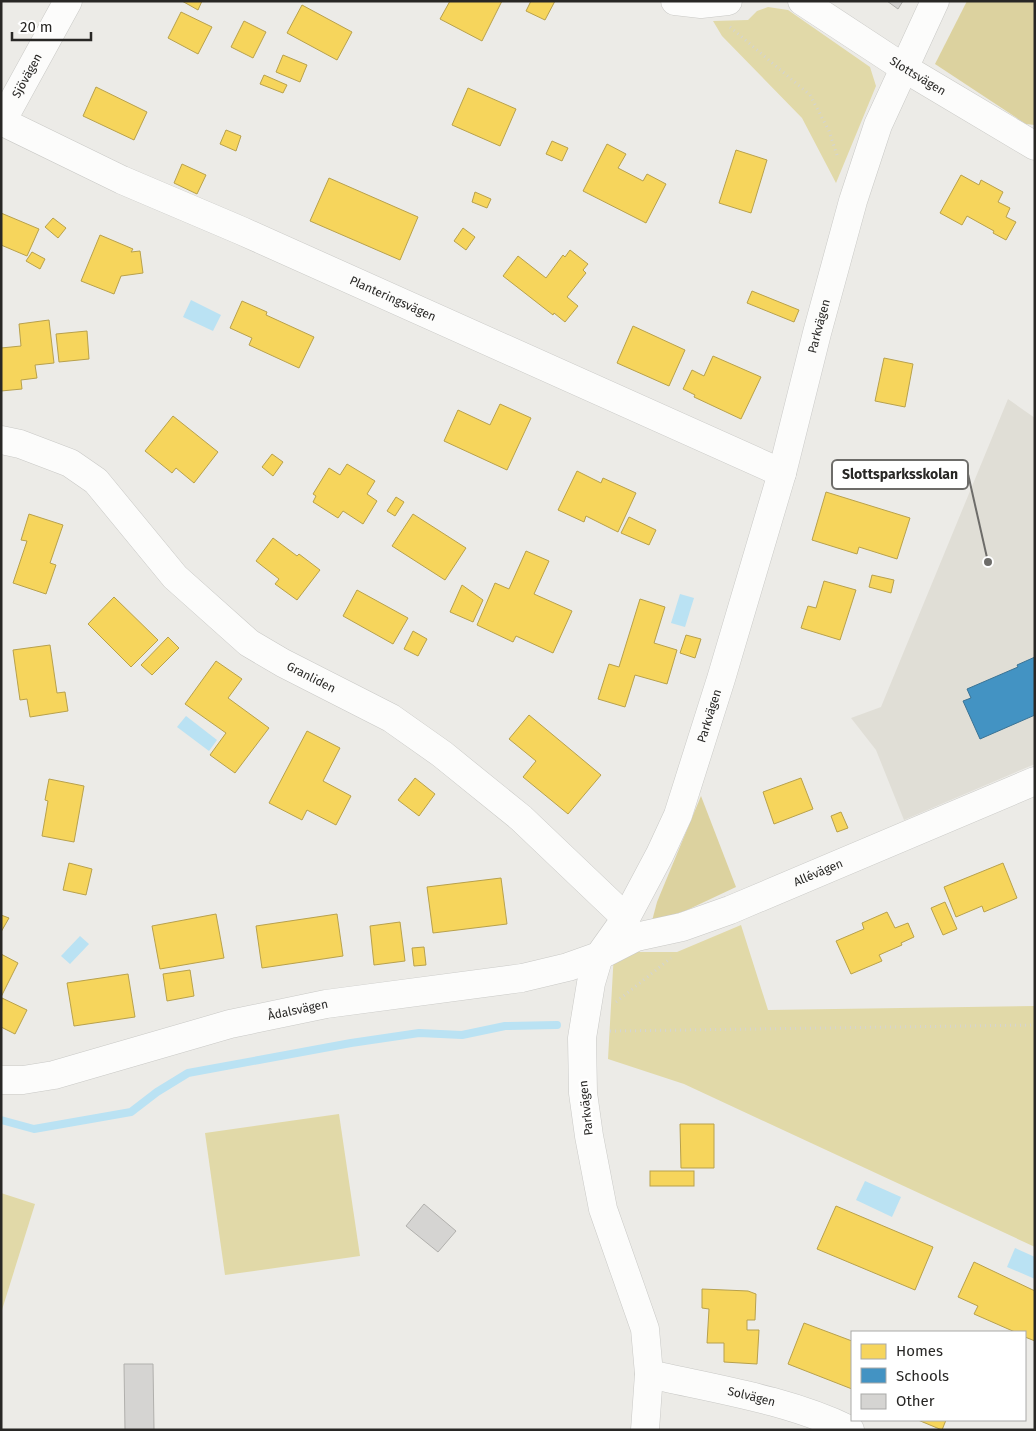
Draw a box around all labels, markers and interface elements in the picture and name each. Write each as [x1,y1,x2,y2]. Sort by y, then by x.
scale bar [12,10,91,42]
text: 20 m [20,18,53,36]
street label: Sjövägen [9,51,45,100]
street label: Slottsvägen [887,54,948,98]
street label: Planteringsvägen [347,273,438,324]
street label: Parkvägen [805,298,833,355]
callout: Slottsparksskolan [832,460,968,489]
text: Slottsparksskolan [842,466,958,483]
street label: Granliden [284,659,338,696]
street label: Parkvägen [694,687,724,745]
street label: Allévägen [791,856,845,889]
street label: Ådalsvägen [266,997,329,1023]
street label: Parkvägen [576,1080,596,1136]
legend [851,1331,1026,1421]
text: Homes [896,1342,943,1360]
text: Schools [896,1367,949,1385]
street label: Solvägen [726,1384,777,1409]
text: Other [896,1392,935,1410]

